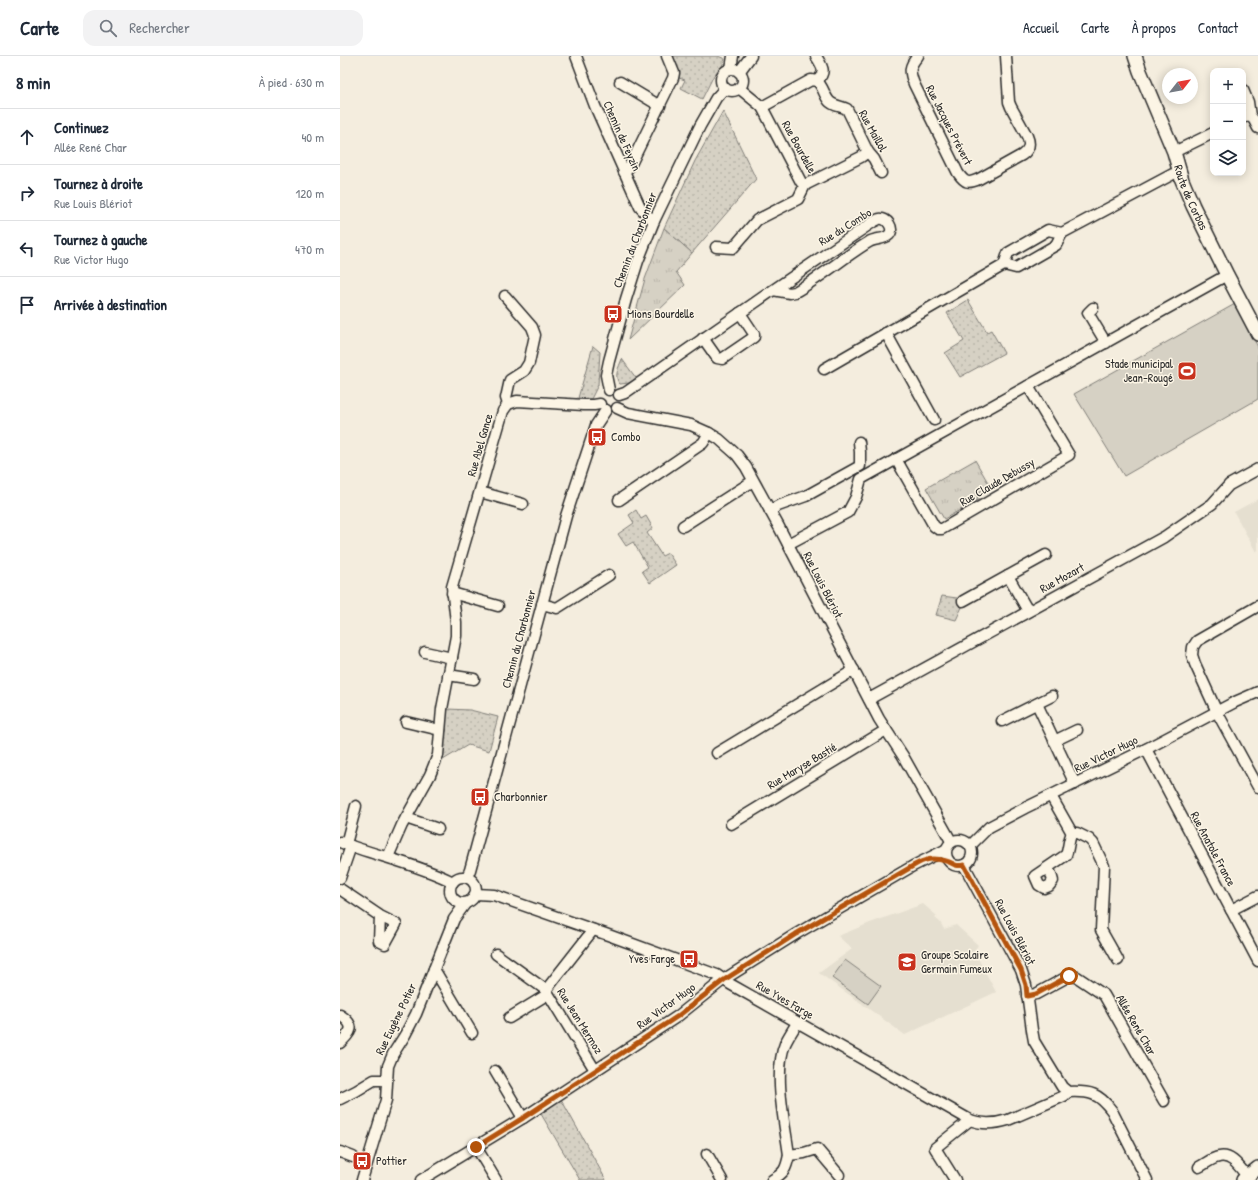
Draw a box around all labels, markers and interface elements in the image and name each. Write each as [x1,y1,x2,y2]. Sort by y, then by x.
search box [83,10,363,46]
text: Carte [20,15,59,41]
icon: search [97,17,119,39]
text: Rechercher [129,17,190,38]
text: Accueil [1023,18,1059,37]
text: Carte [1081,18,1110,37]
text: À propos [1132,18,1176,37]
text: Contact [1198,18,1238,37]
north arrow [1162,68,1198,104]
map controls [1210,68,1246,176]
button: + [1210,68,1246,104]
text: 8 min [16,71,50,94]
text: À pied · 630 m [259,73,324,91]
street label: Rue Jacques Prévert [922,82,977,168]
street label: Chemin de Feyzin [599,98,646,174]
button: − [1210,104,1246,140]
street label: Rue Maillol [855,107,892,155]
text: Continuez [54,117,109,138]
street label: Rue Bourdelle [778,117,821,176]
icon: ahead [16,126,38,148]
text: 40 m [301,128,324,146]
text: Allée René Char [54,138,127,156]
button: layers [1210,140,1246,176]
street label: Route de Corbas [1170,163,1213,233]
text: Tournez à droite [54,173,143,194]
icon: right [16,182,38,204]
text: 120 m [296,184,324,202]
street label: Chemin du Charbonnier [608,189,661,290]
text: Rue Louis Blériot [54,194,132,212]
street label: Rue du Combo [815,204,875,250]
text: Tournez à gauche [54,229,147,250]
icon: left [16,238,38,260]
text: 470 m [295,240,324,258]
text: Rue Victor Hugo [54,250,129,268]
icon: arrive [16,294,38,316]
text: Arrivée à destination [54,294,167,315]
bus stop icon: Mions Bourdelle [602,303,624,325]
place label: Mions Bourdelle [627,305,694,322]
place label: Stade municipal Jean-Rougé [1105,355,1174,386]
sports icon: Stade municipal Jean-Rougé [1176,360,1198,382]
street label: Rue Abel Gance [462,411,497,478]
bus stop icon: Combo [586,426,608,448]
place label: Combo [611,428,641,445]
street label: Rue Claude Debussy [956,453,1037,510]
street label: Rue Louis Blériot [799,549,848,622]
street label: Rue Mozart [1036,558,1088,597]
street label: Chemin du Charbonnier [497,587,540,690]
street label: Rue Victor Hugo [1071,731,1141,776]
street label: Rue Maryse Bastié [764,738,840,793]
bus stop icon: Charbonnier [469,786,491,808]
place label: Charbonnier [494,788,548,805]
street label: Rue Anatole France [1187,809,1240,889]
street label: Rue Louis Blériot [991,896,1040,968]
place label: Groupe Scolaire Germain Fumeux [921,946,992,977]
bus stop icon: Yves Farge [678,948,700,970]
place label: Yves Farge [629,950,675,967]
school or university icon: Groupe Scolaire Germain Fumeux [896,951,918,973]
route start [1060,967,1078,985]
street label: Rue Yves Farge [753,976,817,1023]
street label: Rue Victor Hugo [633,978,699,1033]
street label: Rue Eugène Potier [371,980,420,1057]
street label: Rue Jean Mermoz [553,985,607,1057]
street label: Allée René Char [1112,991,1161,1059]
route end [467,1138,485,1156]
bus stop icon: Pottier [351,1150,373,1172]
place label: Pottier [376,1152,407,1169]

